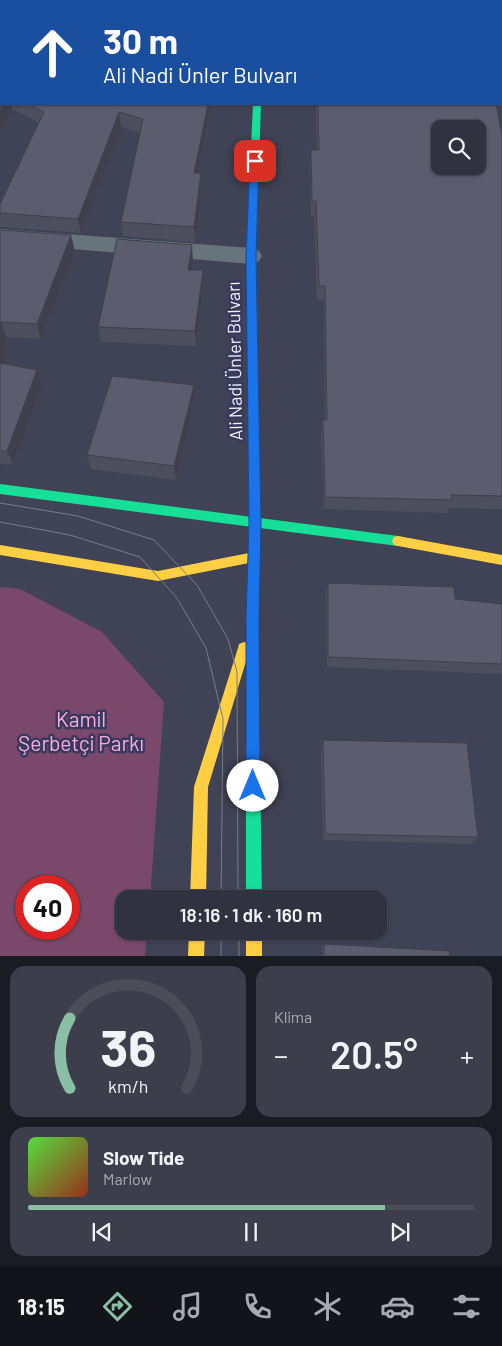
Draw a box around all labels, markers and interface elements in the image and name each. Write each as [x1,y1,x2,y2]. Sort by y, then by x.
text: 30 m [103,19,178,61]
icon: ahead [20,20,85,85]
text: Ali Nadi Ünler Bulvarı [103,61,297,87]
map controls [431,120,486,175]
button: search [431,120,486,175]
pin [234,140,276,182]
icon: arrive [241,147,269,175]
street label: Ali Nadi Ünler Bulvarı [222,281,246,441]
park label: Kamil Şerbetçi Parkı [18,706,144,755]
position arrow [226,759,278,811]
speed limit sign: 40 [15,875,80,940]
text: 18:16 · 1 dk · 160 m [180,903,322,926]
text: Klima [274,1007,312,1026]
text: 36 [100,1015,156,1077]
text: 20.5° [330,1031,418,1077]
text: − [274,1038,288,1072]
text: + [460,1038,474,1072]
text: km/h [108,1075,148,1097]
text: Slow Tide [103,1146,184,1169]
text: Marlow [103,1169,152,1188]
icon: previous [88,1218,116,1246]
icon: pause [237,1218,265,1246]
icon: next [386,1218,414,1246]
icon: directions [100,1289,135,1324]
icon: music [170,1289,205,1324]
icon: phone [240,1289,275,1324]
icon: climate [310,1289,345,1324]
icon: car [380,1289,415,1324]
icon: filters [449,1289,484,1324]
text: 18:15 [17,1293,65,1319]

